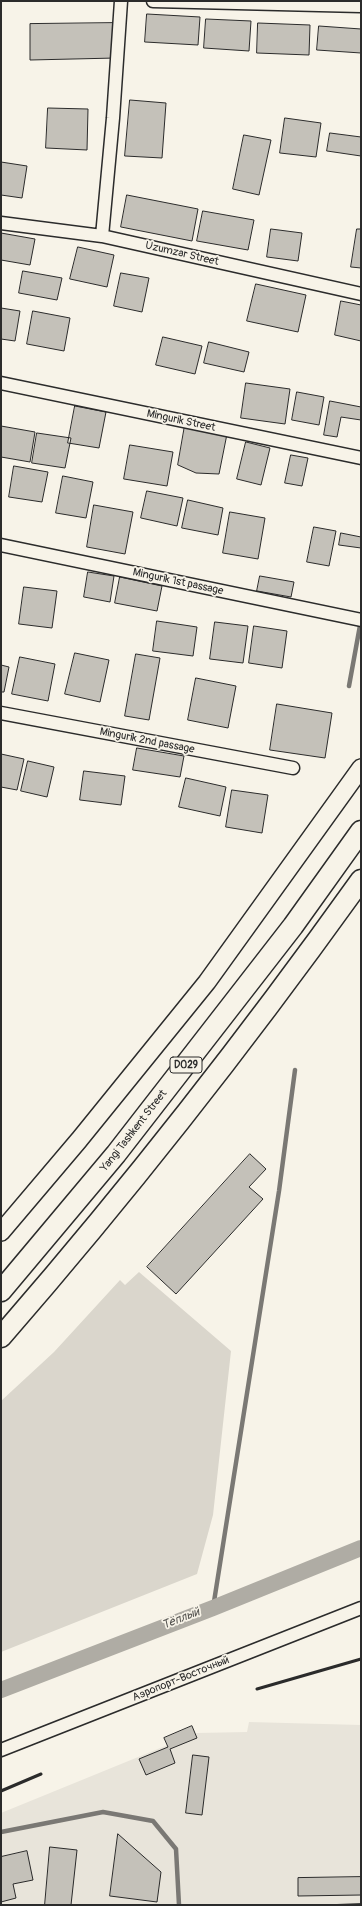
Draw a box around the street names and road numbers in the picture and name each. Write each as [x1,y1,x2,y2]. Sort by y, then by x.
street label: Uzumzar Street [144,239,220,269]
street label: Mingurik Street [146,407,216,435]
street label: Mingurik 1st passage [132,566,224,598]
street label: Mingurik 2nd passage [98,725,196,757]
road number: D029 [170,1057,202,1073]
street label: Yangi Tashkent Street [98,1088,170,1174]
street label: Аэропорт-Восточный [131,1654,231,1704]

